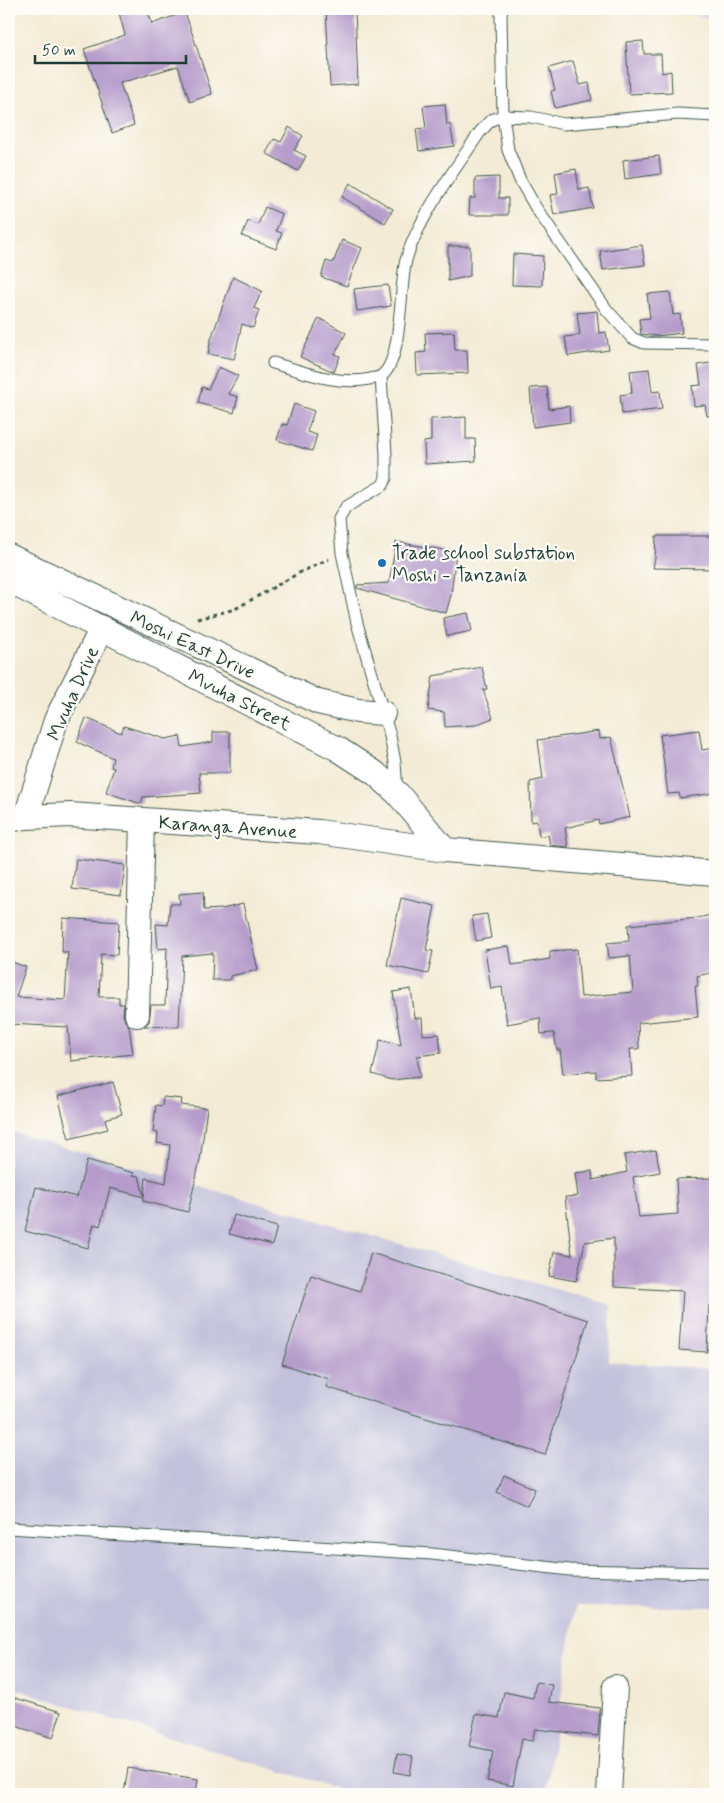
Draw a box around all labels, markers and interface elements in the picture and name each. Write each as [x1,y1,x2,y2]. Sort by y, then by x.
scale bar [35,32,186,64]
text: 50 m [42,41,76,61]
place label: Trade school substation Moshi - Tanzania [392,541,575,588]
marker: Trade school substation Moshi - Tanzania [376,557,388,569]
street label: Moshi East Drive [126,606,259,685]
street label: Mvuha Drive [42,643,105,745]
street label: Mvuha Street [184,664,295,737]
street label: Karanga Avenue [158,810,298,846]

